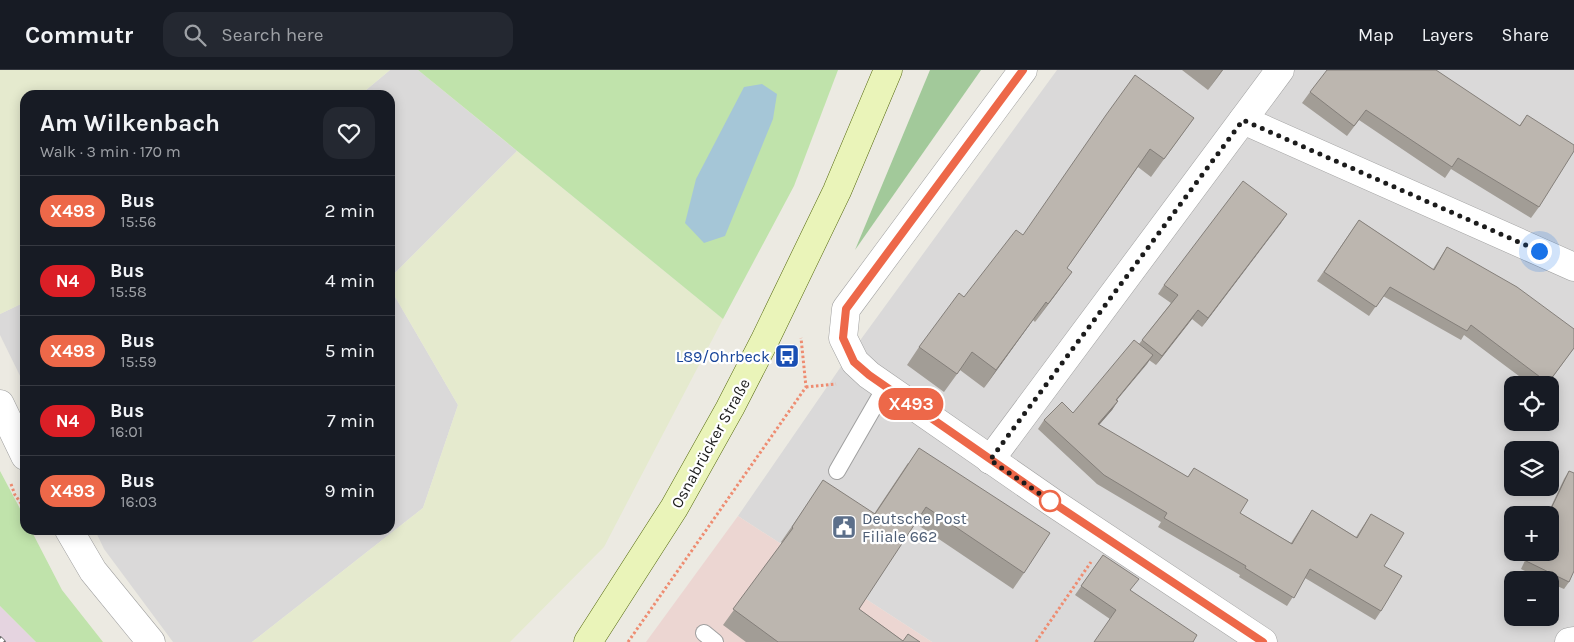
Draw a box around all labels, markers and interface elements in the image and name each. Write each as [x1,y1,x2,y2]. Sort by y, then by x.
search box [163,12,513,57]
text: Commutr [25,21,133,49]
icon: search [181,21,209,49]
text: Search here [221,24,323,46]
text: Map [1358,24,1394,46]
text: Layers [1422,24,1474,46]
text: Share [1502,24,1549,46]
button: heart [323,107,375,159]
text: Am Wilkenbach [40,109,220,137]
text: Walk · 3 min · 170 m [40,142,181,161]
text: Bus [120,190,154,212]
text: X493 [50,200,95,222]
text: 2 min [325,200,375,222]
text: 15:56 [120,212,156,231]
your location [1527,239,1552,264]
text: Bus [110,260,144,282]
text: N4 [56,270,79,292]
text: 4 min [325,270,375,292]
text: 15:58 [110,282,147,301]
text: Bus [120,330,154,352]
text: X493 [50,340,95,362]
text: 5 min [325,340,375,362]
bus stop icon: L89/Ohrbeck [774,343,800,369]
place label: L89/Ohrbeck [676,347,770,366]
text: 15:59 [120,352,157,371]
street label: Osnabrücker Straße [667,375,754,511]
map controls [1504,376,1559,626]
button: locate [1504,376,1559,431]
line badge: X493 [876,388,946,420]
text: X493 [888,393,934,415]
text: Bus [110,400,144,422]
text: N4 [56,410,79,432]
text: 7 min [327,410,375,432]
text: 16:01 [110,422,143,441]
button: layers [1504,441,1559,496]
text: Bus [120,470,154,492]
text: X493 [50,480,95,502]
text: 9 min [325,480,375,502]
unlabelled marker [1039,490,1061,512]
text: 16:03 [120,492,157,511]
button: + [1504,506,1559,561]
place label: Deutsche Post Filiale 662 [862,509,967,546]
public building icon: Deutsche Post Filiale 662 [831,514,857,540]
button: − [1504,571,1559,626]

